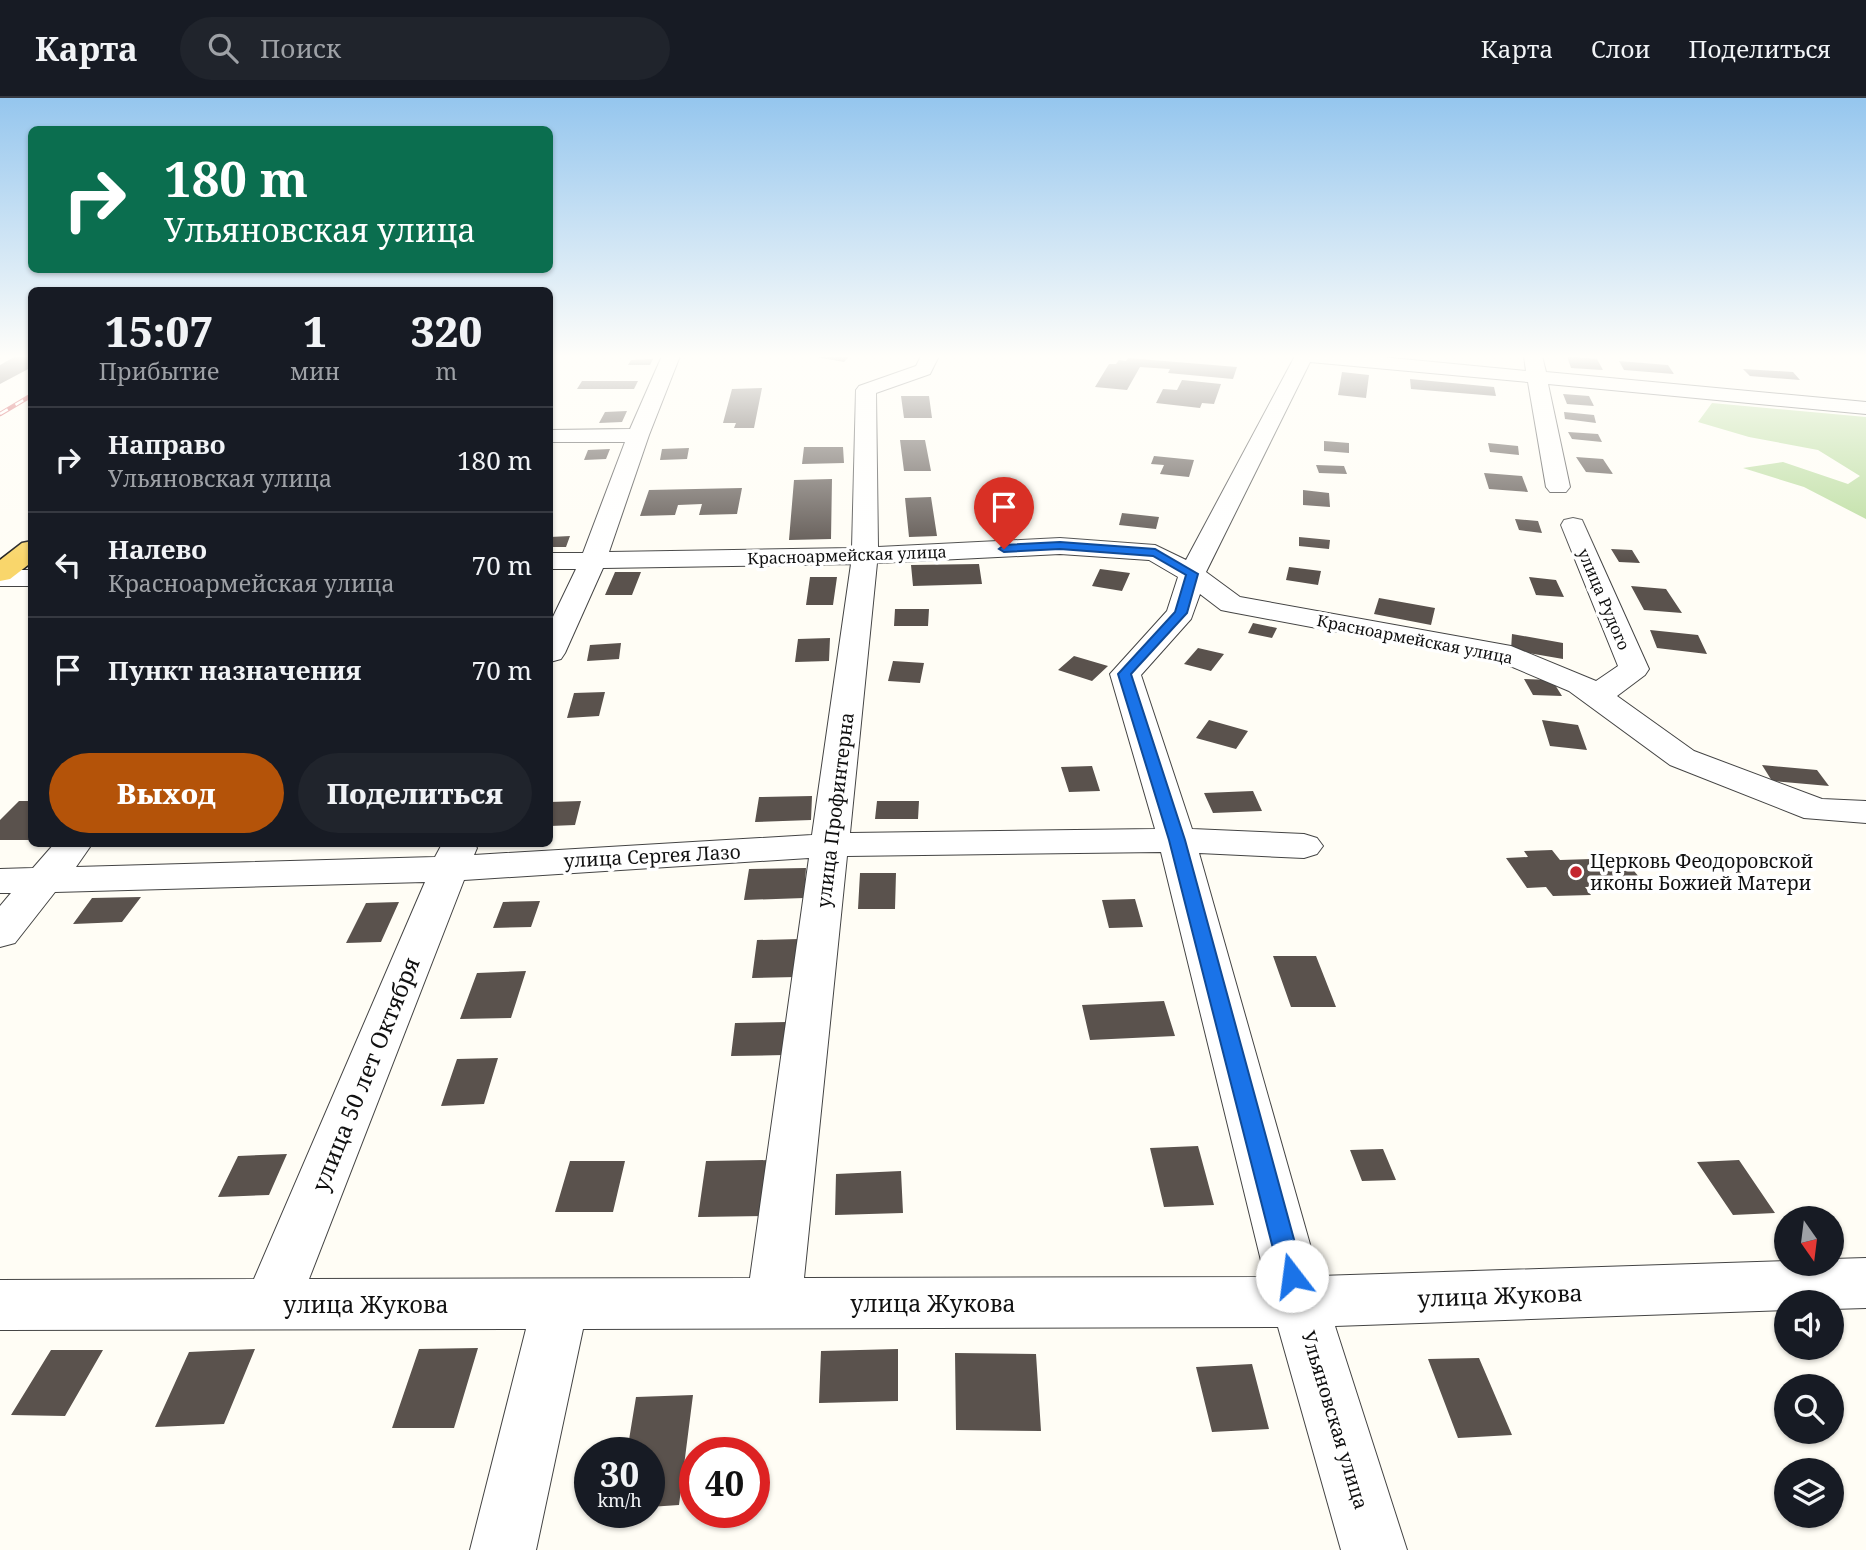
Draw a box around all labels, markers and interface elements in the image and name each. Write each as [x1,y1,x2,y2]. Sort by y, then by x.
search box [180,17,670,80]
text: Карта [35,26,138,71]
icon: search [204,29,242,67]
text: Поиск [260,30,341,66]
text: Карта [1481,32,1553,65]
text: Слои [1591,32,1651,65]
text: Поделиться [1689,32,1831,65]
text: 180 m [164,145,308,211]
icon: right [49,154,140,245]
text: Ульяновская улица [164,208,476,251]
text: 15:07 [105,302,213,359]
text: 1 [303,302,327,359]
text: 320 [411,302,482,359]
text: Прибытие [99,355,219,387]
text: мин [290,355,340,387]
text: m [436,355,457,387]
text: Направо [108,426,226,462]
icon: right [49,441,87,479]
text: 180 m [457,442,532,478]
text: Ульяновская улица [108,462,332,494]
pin [974,477,1034,549]
icon: arrive [985,488,1023,526]
text: Налево [108,531,207,567]
street label: Красноармейская улица [747,541,947,569]
street label: улица Рудого [1573,545,1635,653]
icon: left [49,546,87,584]
text: 70 m [472,547,532,583]
text: Красноармейская улица [108,567,395,599]
street label: Красноармейская улица [1315,609,1515,669]
icon: arrive [49,651,87,689]
text: Пункт назначения [108,652,361,688]
text: 70 m [472,652,532,688]
street label: улица Профинтерна [810,711,860,909]
button: Выход [49,753,284,833]
button: Поделиться [298,753,532,833]
street label: улица Сергея Лазо [563,838,741,874]
place label: Церковь Феодоровской иконы Божией Матери [1590,848,1813,896]
marker: Церковь Феодоровской иконы Божией Матери [1568,864,1584,880]
street label: улица 50 лет Октября [303,952,427,1196]
north arrow [1774,1206,1844,1276]
map controls [1774,1206,1844,1528]
position arrow [1255,1239,1329,1313]
street label: улица Жукова [1417,1276,1583,1314]
street label: улица Жукова [850,1287,1016,1319]
street label: улица Жукова [283,1288,449,1320]
button: sound [1774,1290,1844,1360]
street label: Ульяновская улица [1296,1328,1374,1512]
button: search [1774,1374,1844,1444]
speed limit sign: 40 [679,1437,770,1528]
text: 30 [600,1450,639,1497]
button: layers [1774,1458,1844,1528]
text: km/h [597,1488,642,1512]

